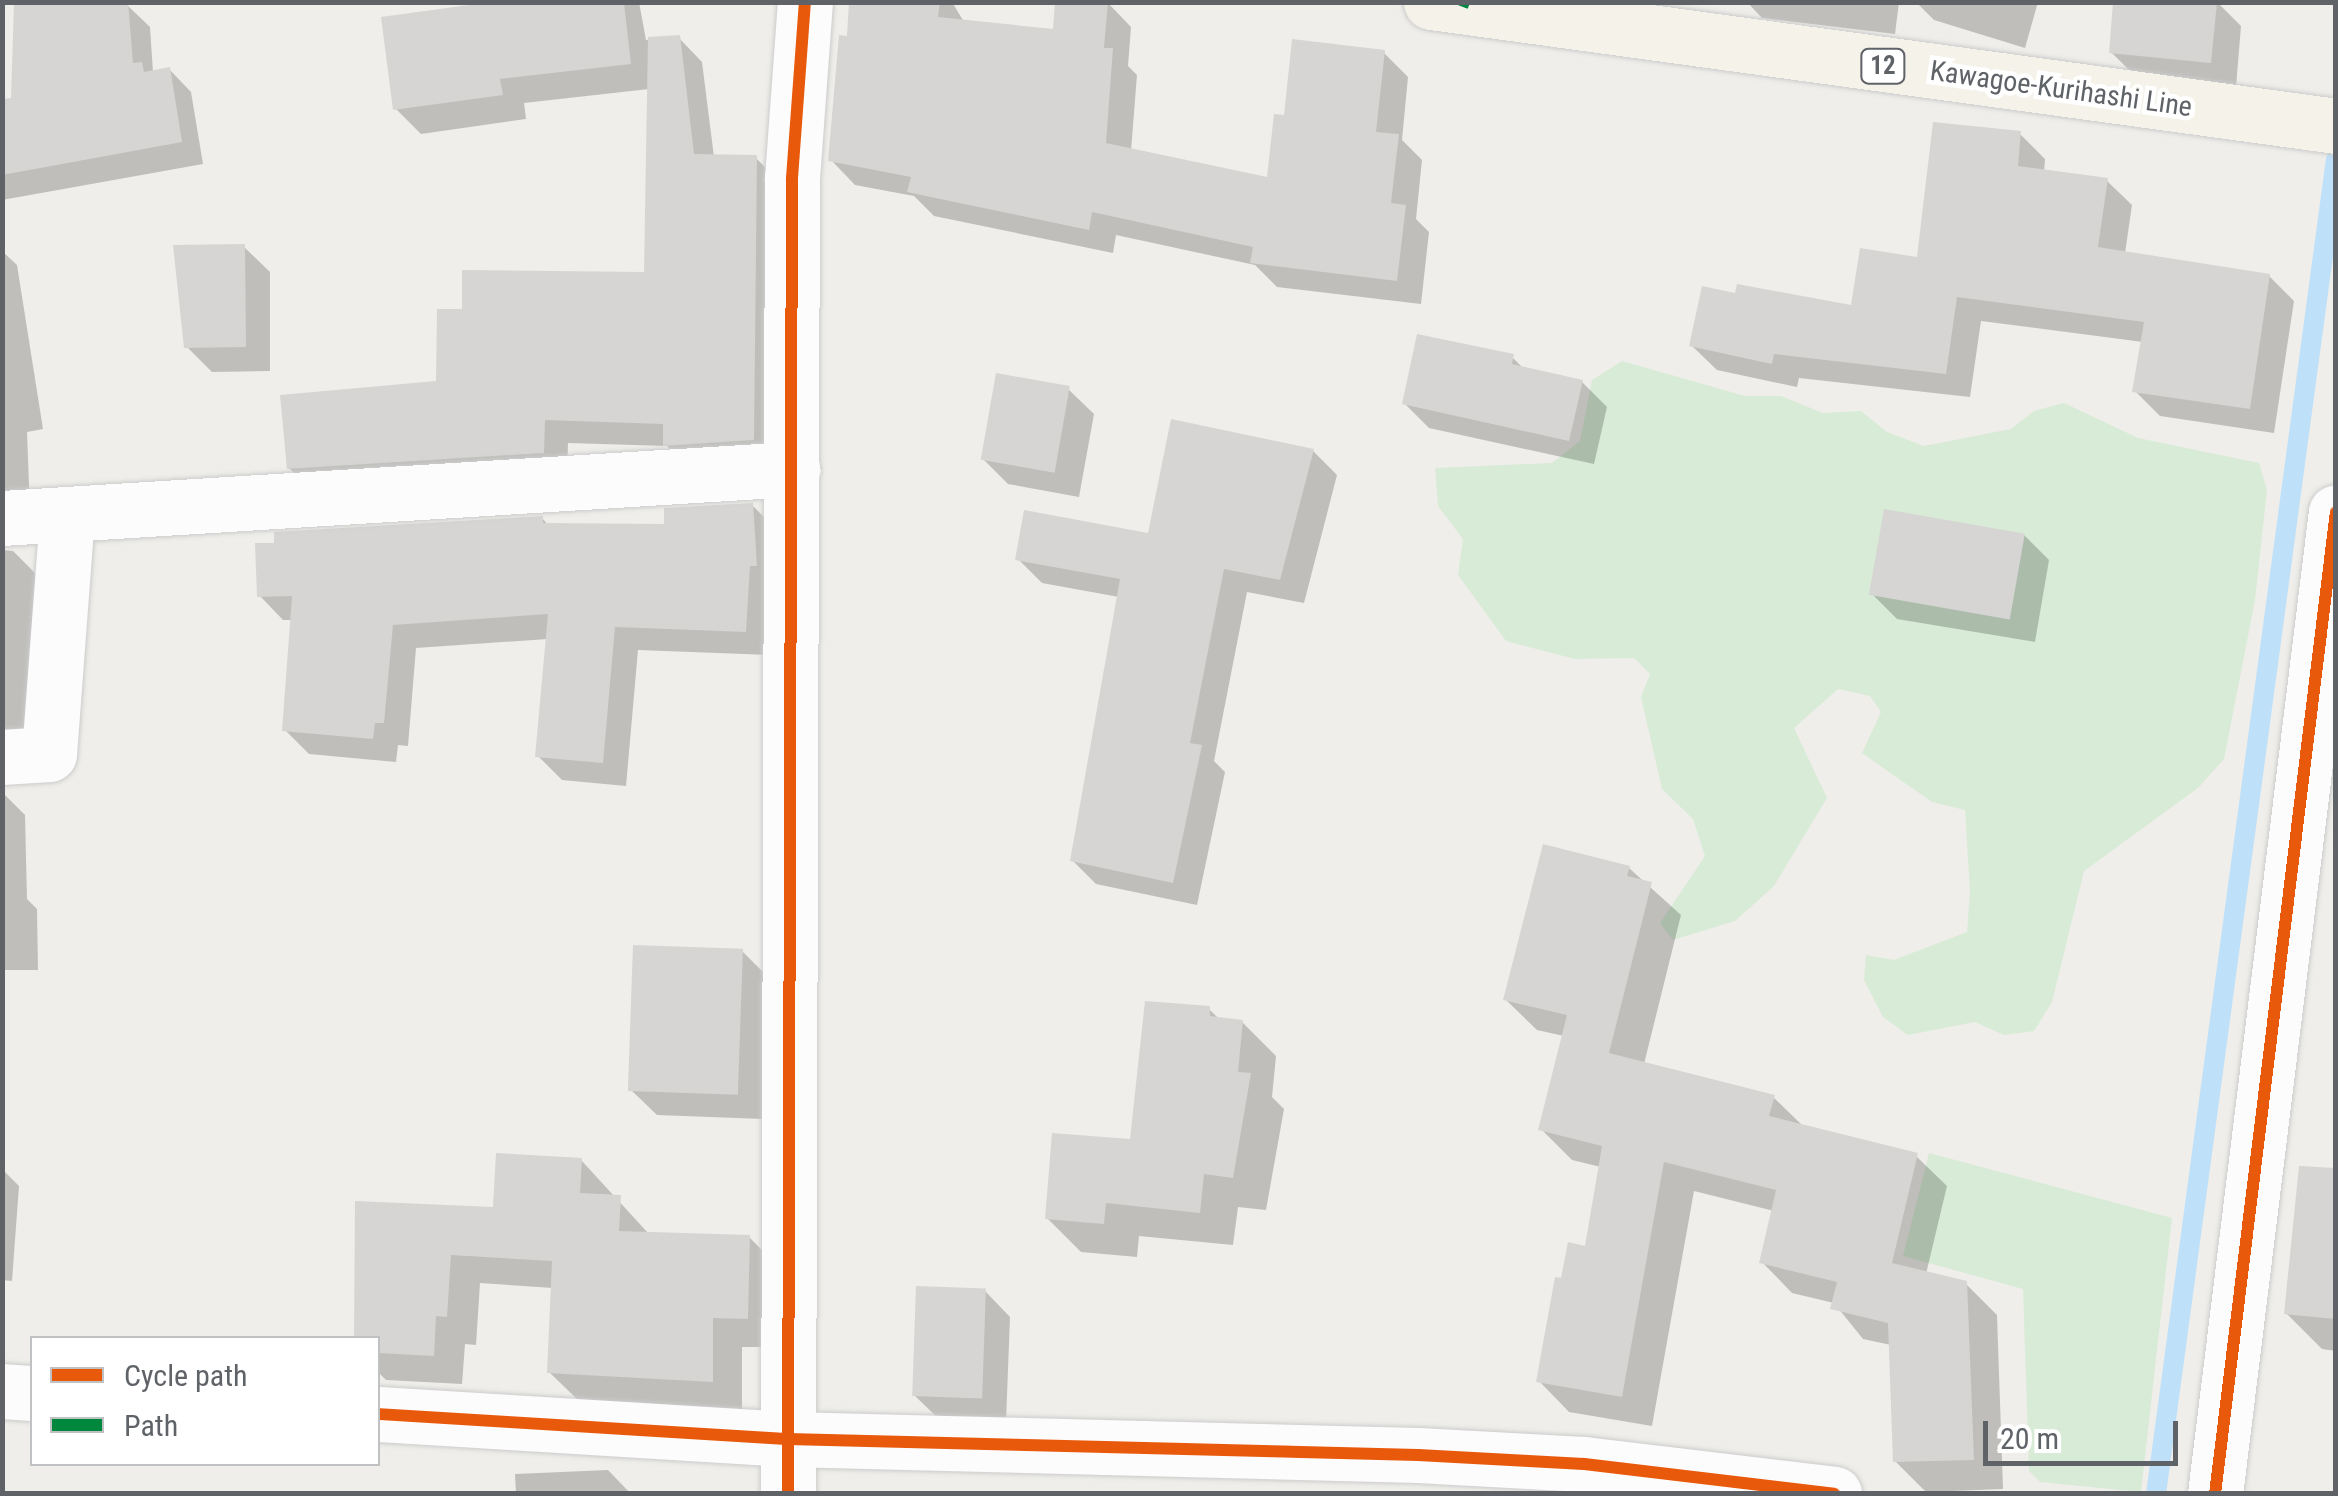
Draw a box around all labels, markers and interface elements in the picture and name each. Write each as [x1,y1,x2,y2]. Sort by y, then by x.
road number: 12 [1858,46,1908,86]
street label: Kawagoe-Kurihashi Line [1928,54,2194,124]
legend [30,1336,380,1466]
text: Cycle path [124,1358,248,1393]
scale bar [1988,1401,2183,1463]
text: Path [124,1408,178,1443]
text: 20 m [2000,1421,2059,1456]

